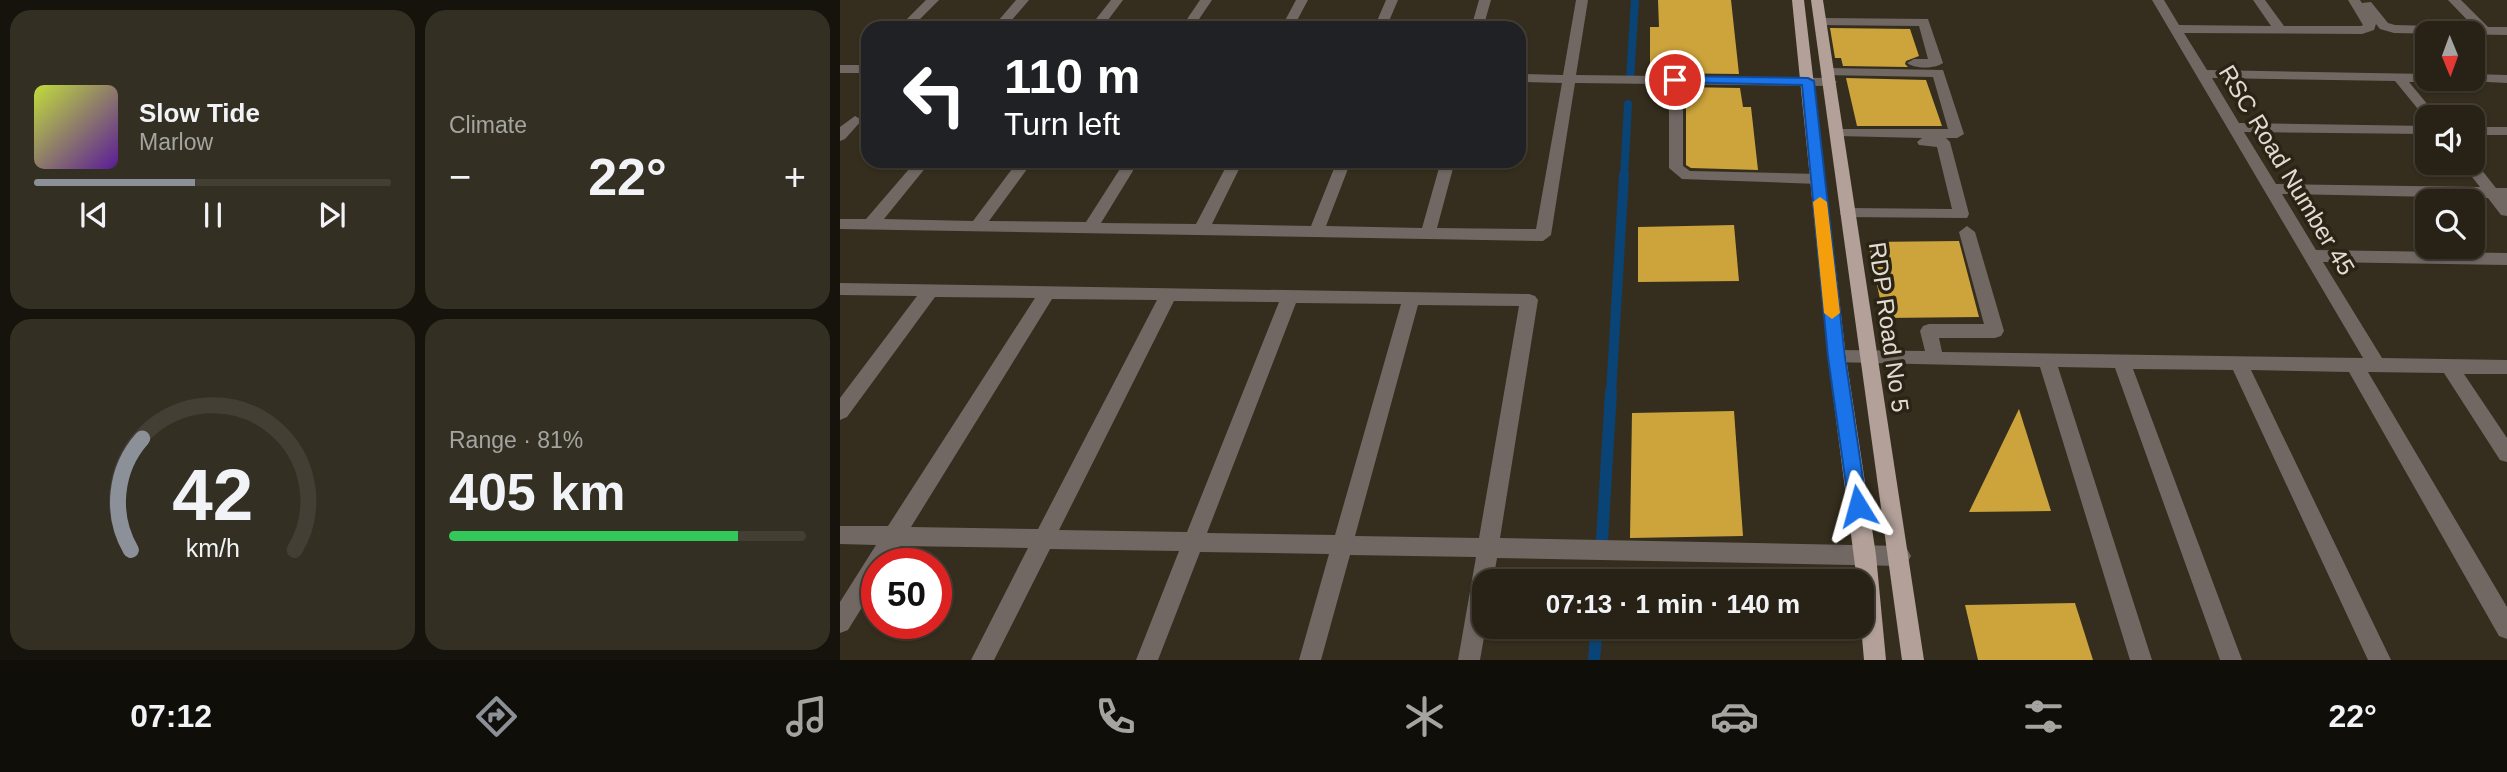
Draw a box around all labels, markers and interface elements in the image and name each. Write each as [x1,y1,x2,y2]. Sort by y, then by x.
north arrow [2415,21,2485,91]
map controls [2415,21,2485,259]
icon: left [889,49,980,140]
text: 110 m [1004,49,1140,103]
pin [1645,50,1705,110]
street label: RSC Road Number 45 [2214,60,2360,280]
icon: arrive [1656,61,1694,99]
text: Slow Tide [139,98,260,128]
button: sound [2415,105,2485,175]
text: Turn left [1004,106,1120,142]
text: Climate [449,112,527,138]
text: Marlow [139,129,213,155]
text: 22° [588,148,667,206]
text: − [449,156,471,198]
text: + [784,156,806,198]
button: search [2415,189,2485,259]
icon: previous [75,196,113,234]
icon: pause [194,196,232,234]
icon: next [313,196,351,234]
street label: RDP Road No 5 [1864,240,1914,414]
text: Range · 81% [449,427,583,453]
text: 42 [172,455,253,536]
text: 405 km [449,463,625,521]
position arrow [1821,469,1895,543]
text: km/h [185,534,240,562]
speed limit sign: 50 [861,548,952,639]
text: 07:13 · 1 min · 140 m [1546,589,1800,619]
icon: directions [472,692,521,741]
icon: music [782,692,831,741]
icon: phone [1091,692,1140,741]
icon: climate [1400,692,1449,741]
icon: car [1710,692,1759,741]
icon: filters [2019,692,2068,741]
text: 07:12 [130,698,212,734]
text: 22° [2328,698,2377,734]

